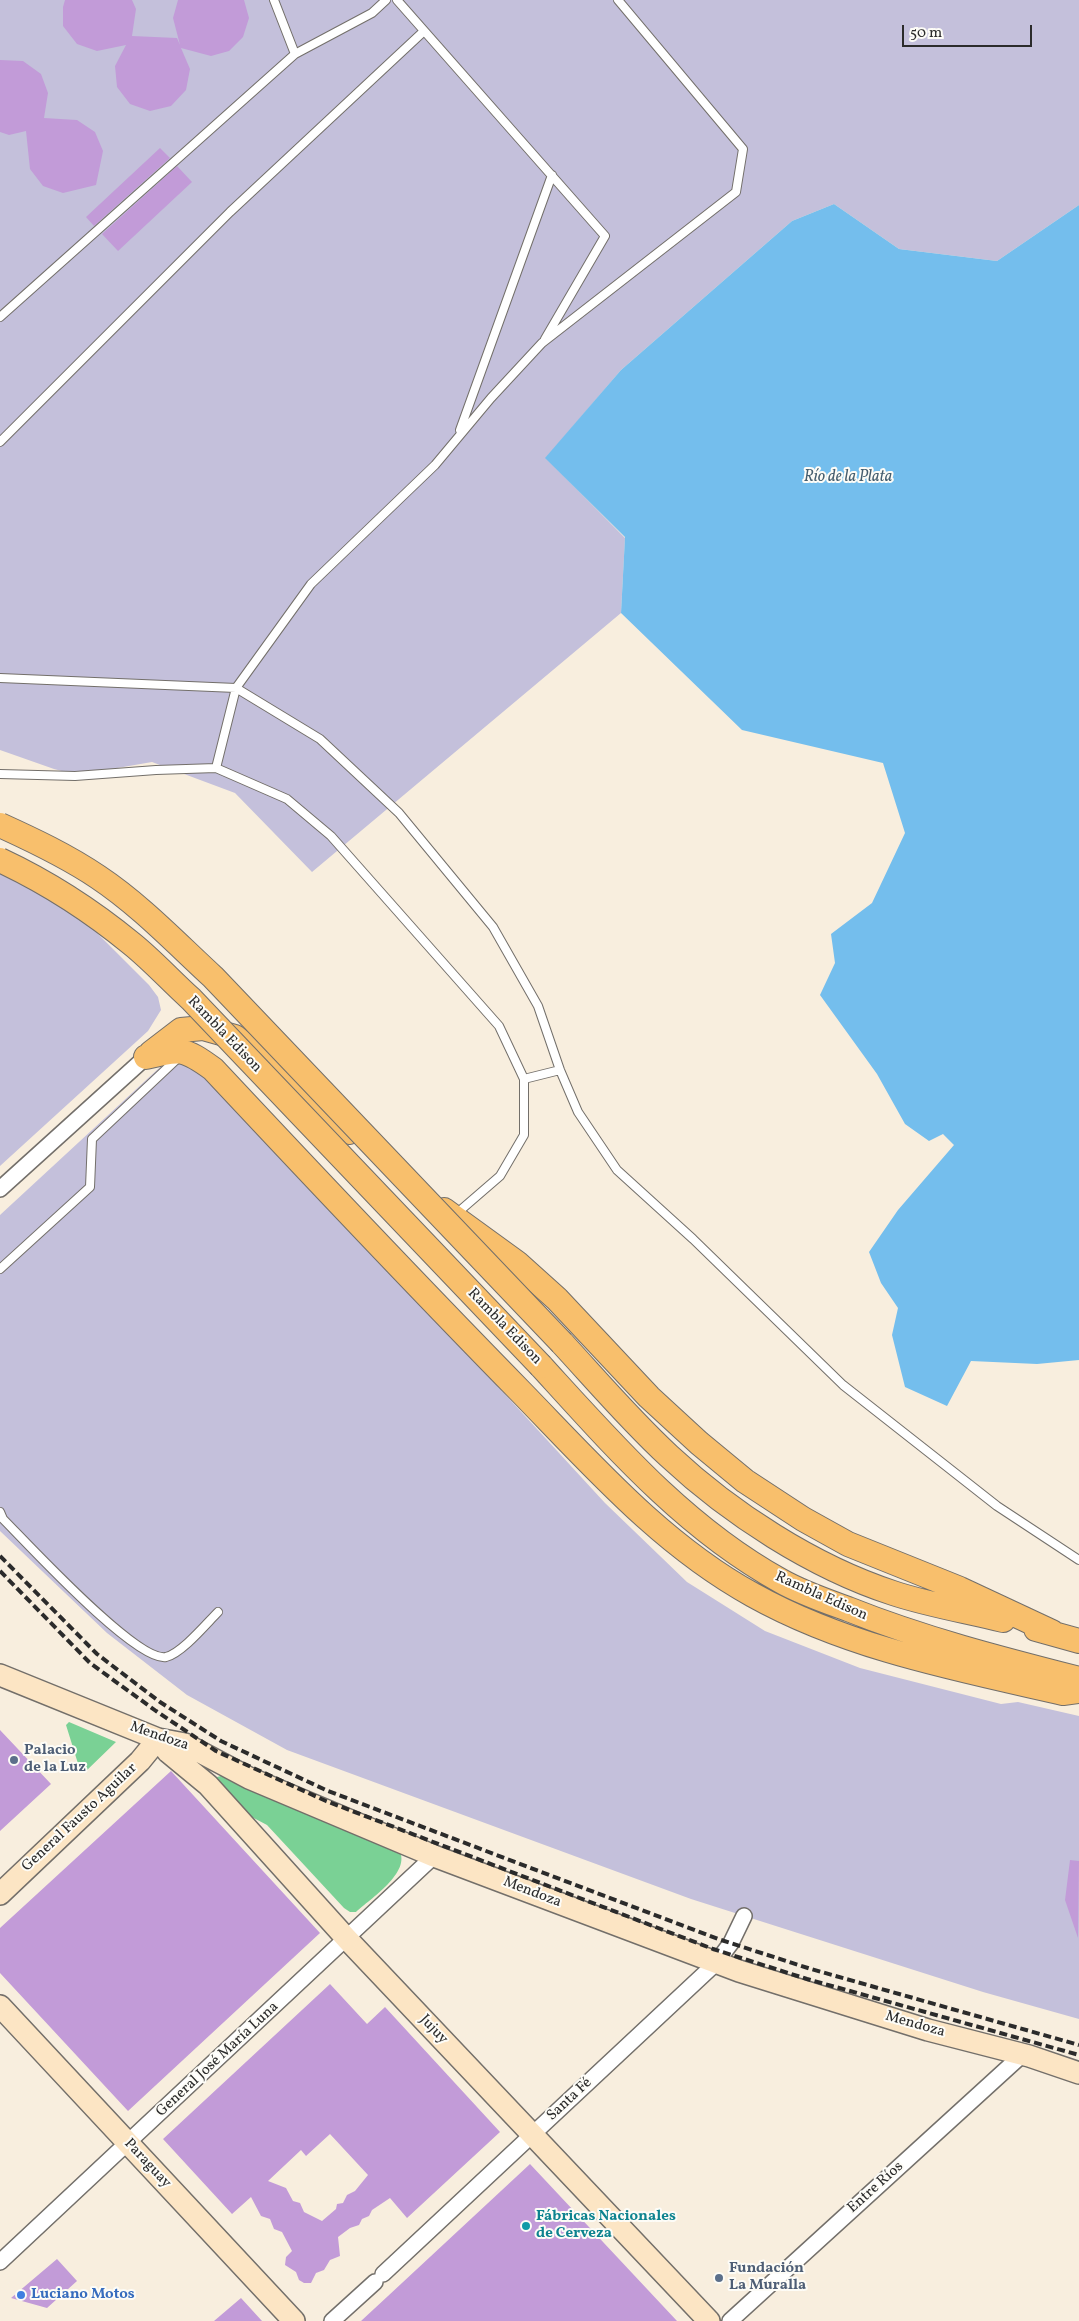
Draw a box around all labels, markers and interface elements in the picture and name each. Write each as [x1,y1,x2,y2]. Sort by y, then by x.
scale bar [904,15,1034,47]
text: 50 m [910,23,942,44]
water label: Río de la Plata [804,468,892,488]
street label: Rambla Edison [183,993,265,1077]
street label: Rambla Edison [463,1285,545,1369]
street label: Rambla Edison [772,1569,870,1625]
street label: Mendoza [127,1719,191,1755]
place label: Palacio de la Luz [24,1742,86,1777]
marker: Palacio de la Luz [8,1754,20,1766]
street label: General Fausto Aguilar [19,1760,141,1876]
street label: Mendoza [500,1874,564,1912]
street label: General José María Luna [153,1999,283,2121]
street label: Mendoza [883,2008,947,2042]
street label: Jujuy [415,2012,451,2048]
street label: Santa Fé [544,2075,596,2125]
street label: Paraguay [120,2135,174,2193]
street label: Entre Ríos [844,2158,908,2218]
place label: Fábricas Nacionales de Cerveza [536,2208,676,2243]
marker: Fábricas Nacionales de Cerveza [520,2220,532,2232]
place label: Fundación La Muralla [729,2260,806,2295]
marker: Fundación La Muralla [713,2272,725,2284]
place label: Luciano Motos [31,2286,135,2304]
marker: Luciano Motos [15,2289,27,2301]

